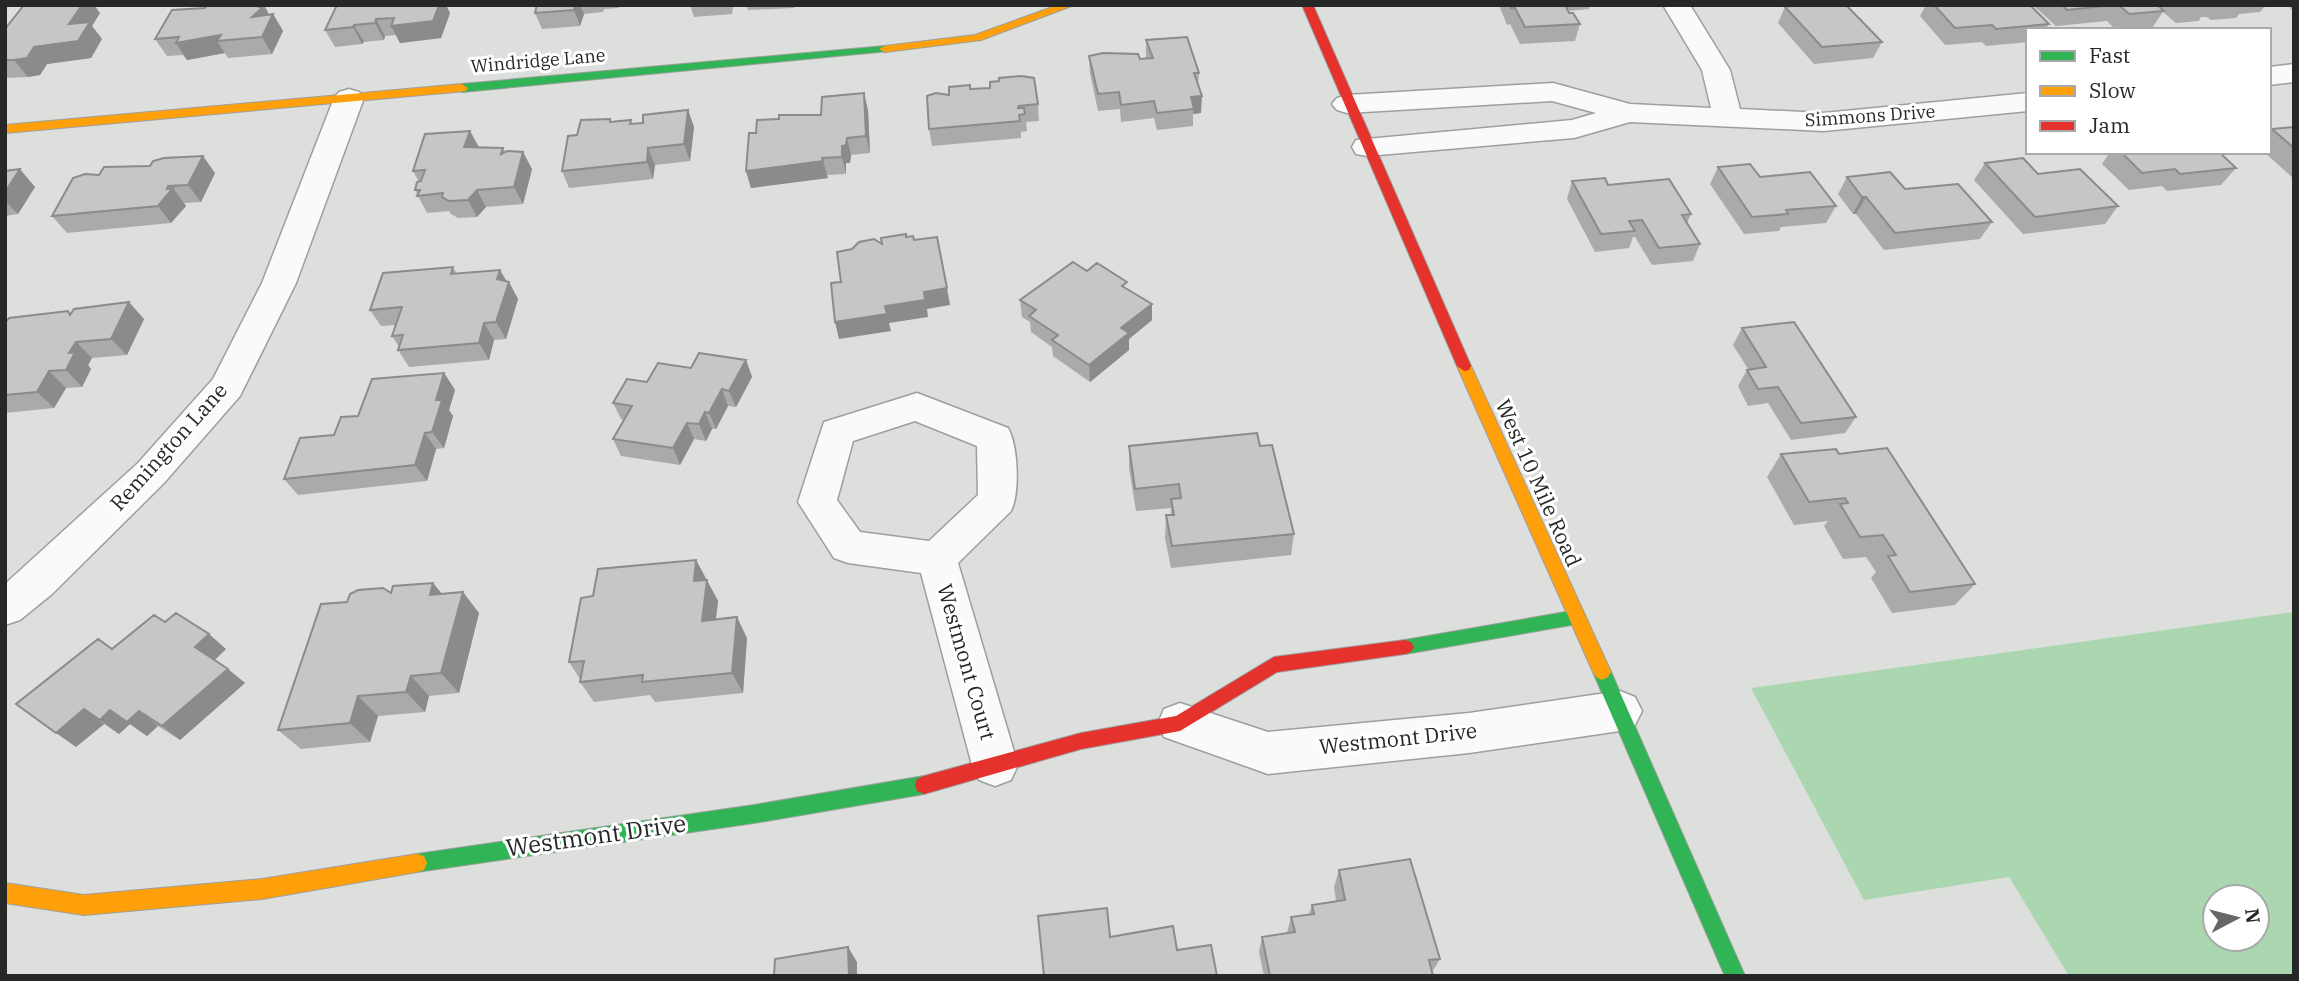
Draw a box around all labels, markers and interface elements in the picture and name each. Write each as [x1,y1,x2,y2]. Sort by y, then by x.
legend [2026,28,2271,154]
text: Fast [2089,41,2130,69]
street label: Windridge Lane [470,43,606,78]
text: Slow [2089,76,2136,104]
street label: Simmons Drive [1804,99,1936,132]
text: Jam [2089,111,2130,139]
street label: Remington Lane [103,377,233,516]
street label: West 10 Mile Road [1489,394,1589,571]
street label: Westmont Court [931,581,1003,743]
street label: Westmont Drive [1318,716,1478,760]
street label: Westmont Drive [504,807,688,863]
north arrow [2201,883,2271,953]
text: N [2240,907,2266,925]

